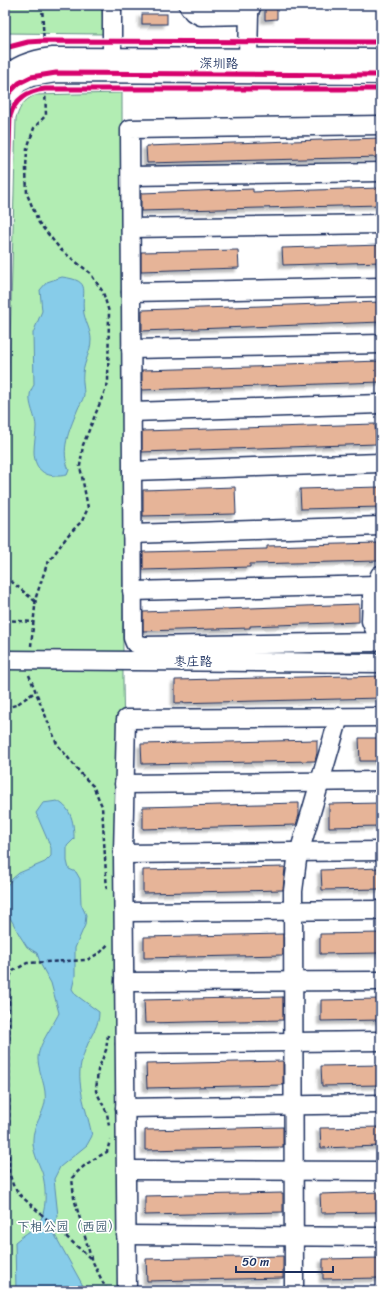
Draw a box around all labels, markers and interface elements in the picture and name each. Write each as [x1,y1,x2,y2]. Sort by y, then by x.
street label: 深圳路 [199,52,239,75]
street label: 枣庄路 [173,650,213,673]
park label: 下相公园（西园） [17,1215,121,1238]
scale bar [236,1248,333,1274]
text: 50 m [242,1251,269,1273]

